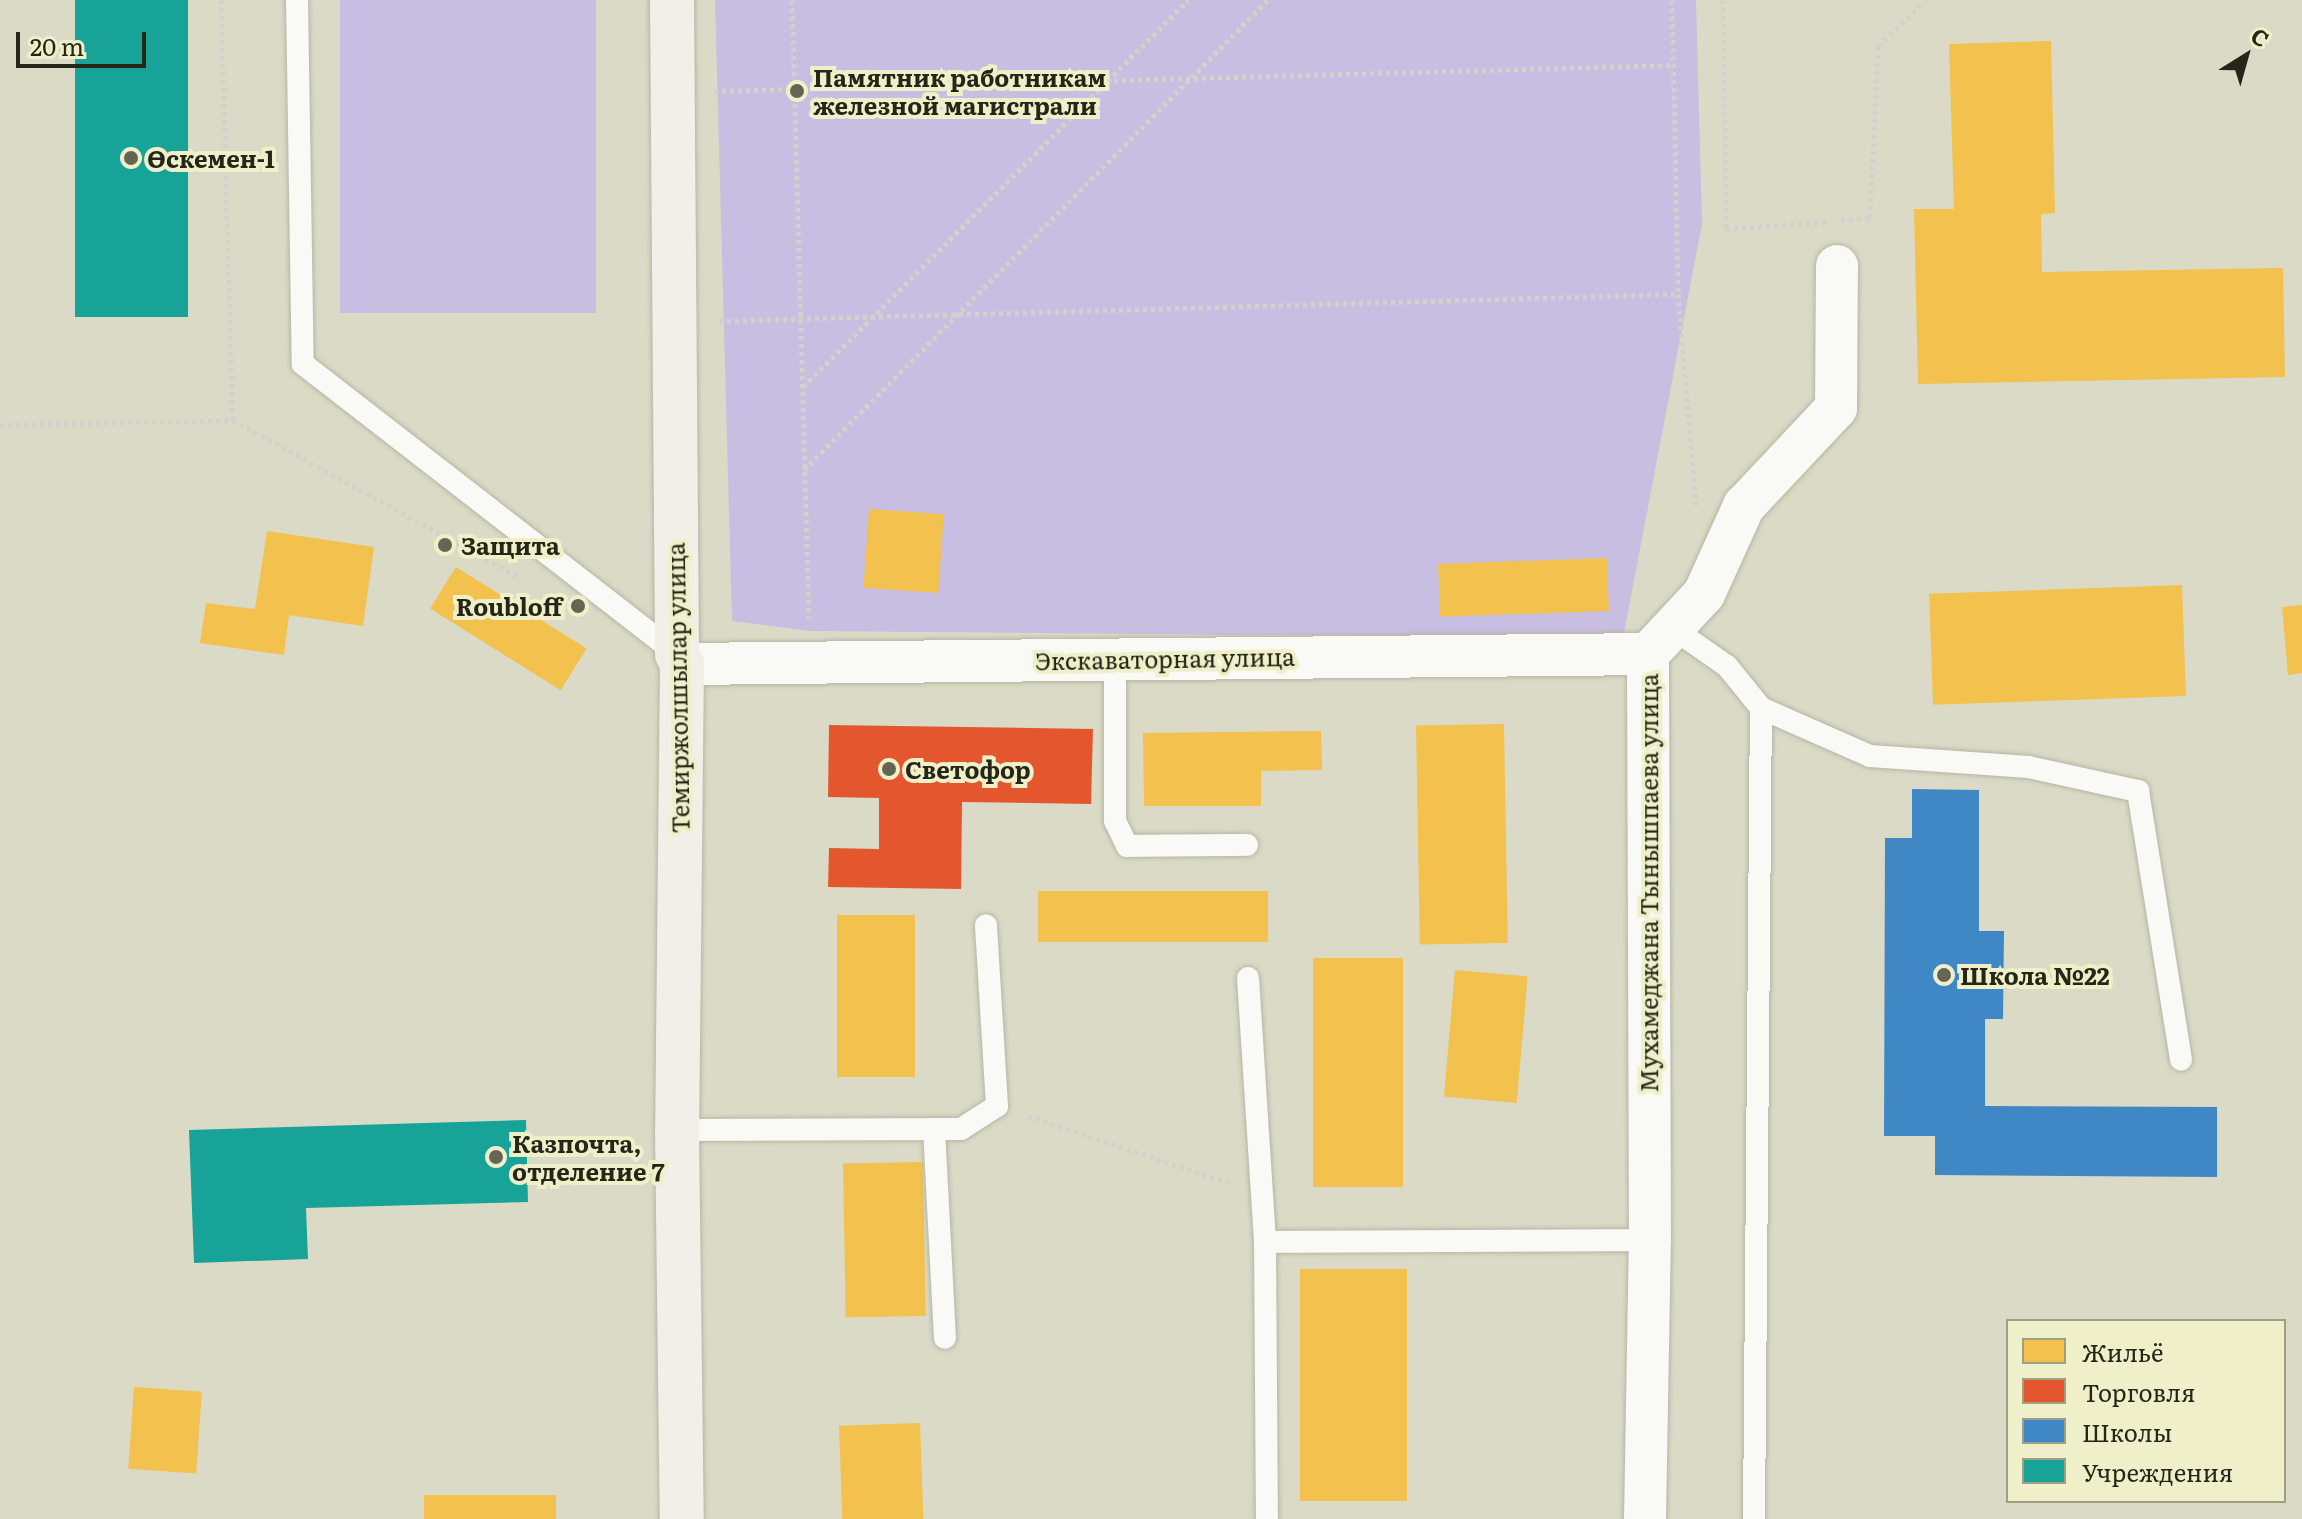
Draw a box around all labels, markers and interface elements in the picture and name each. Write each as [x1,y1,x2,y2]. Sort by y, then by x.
scale bar [20,16,150,66]
north arrow [2206,16,2286,96]
text: С [2245,19,2277,54]
text: 20 m [30,28,84,63]
place label: Памятник работникам железной магистрали [813,63,1106,119]
marker: Памятник работникам железной магистрали [788,82,806,100]
place label: Өскемен-1 [147,144,275,172]
marker: Өскемен-1 [122,149,140,167]
place label: Защита [461,531,560,559]
marker: Защита [436,536,454,554]
street label: Темиржолшылар улица [660,542,694,834]
place label: Roubloff [456,592,562,620]
marker: Roubloff [569,597,587,615]
street label: Экскаваторная улица [1035,641,1295,675]
street label: Мухамеджана Тынышпаева улица [1634,673,1662,1093]
place label: Светофор [905,755,1031,783]
marker: Светофор [880,760,898,778]
place label: Школа №22 [1960,961,2110,989]
marker: Школа №22 [1935,966,1953,984]
place label: Казпочта, отделение 7 [512,1129,664,1185]
marker: Казпочта, отделение 7 [487,1148,505,1166]
legend [2006,1319,2286,1503]
text: Жильё [2082,1334,2163,1369]
text: Торговля [2082,1374,2195,1409]
text: Школы [2082,1414,2172,1449]
text: Учреждения [2082,1454,2233,1489]

